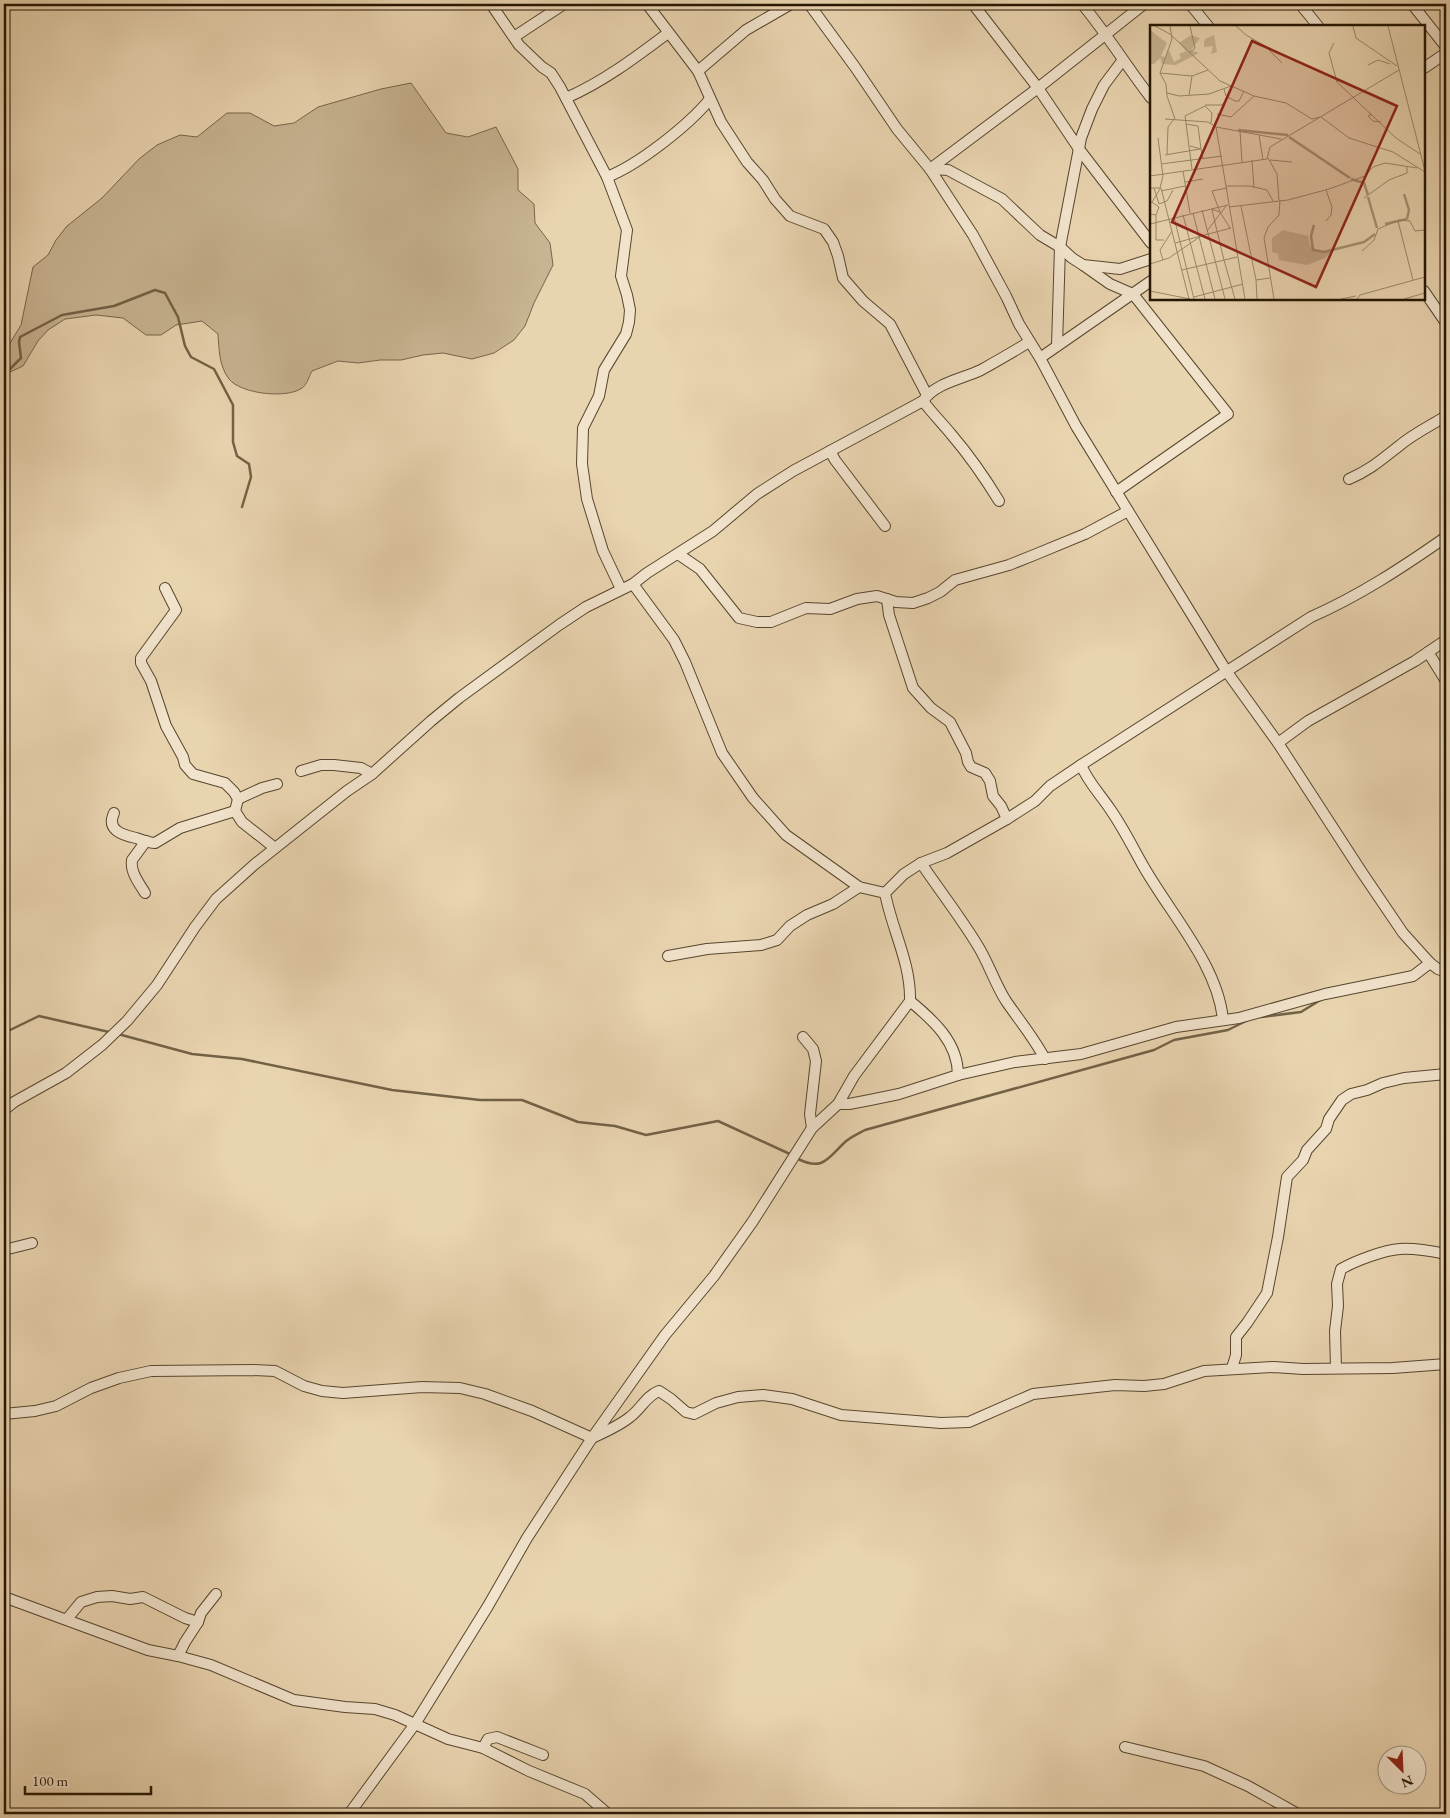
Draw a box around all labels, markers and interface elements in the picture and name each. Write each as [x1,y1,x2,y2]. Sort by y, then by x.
inset map [1150,25,1425,300]
north arrow [1378,1746,1428,1796]
scale bar [25,1763,151,1795]
text: 100 m [32,1771,69,1790]
text: N [1398,1771,1416,1793]

